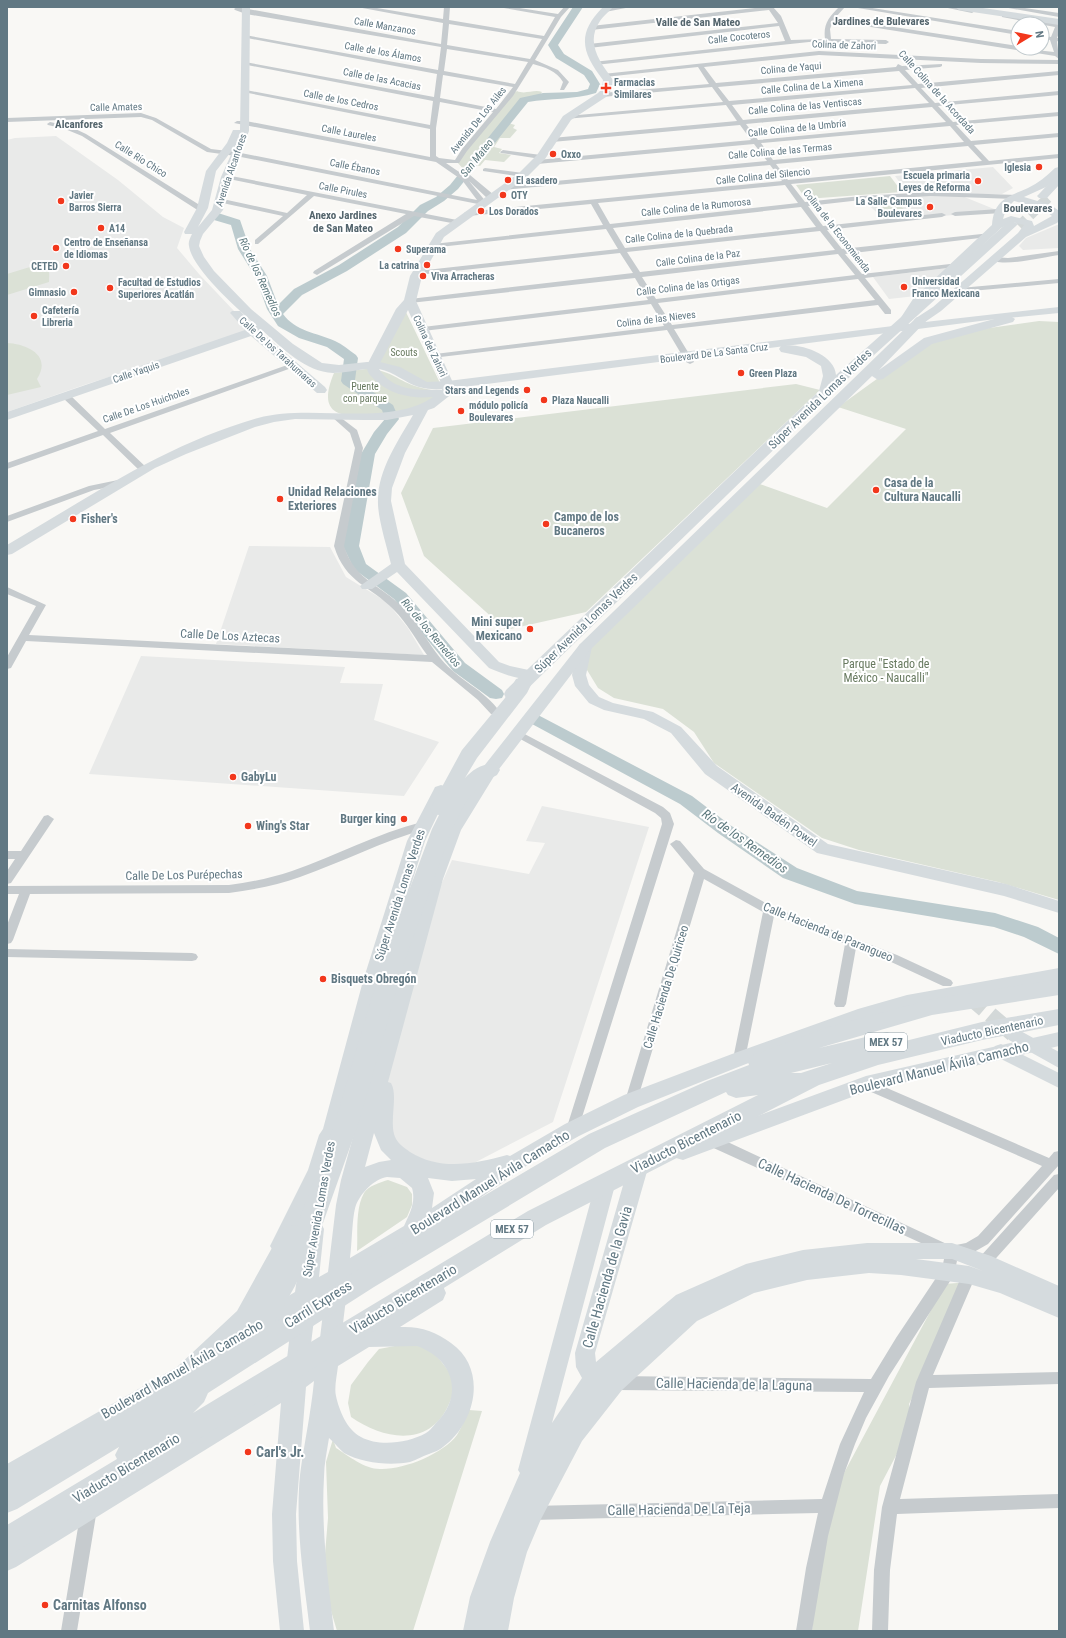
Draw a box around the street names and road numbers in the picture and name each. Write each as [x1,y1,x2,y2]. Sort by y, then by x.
street label: Calle Manzanos [353,15,417,37]
street label: Calle Cocoteros [707,28,771,46]
street label: Colina de Zahori [812,38,876,52]
street label: Calle de los Álamos [344,39,423,64]
street label: Calle Colina de la Acordada [897,48,977,136]
street label: Colina de Yaqui [760,60,822,76]
street label: Calle de las Acacias [342,66,422,92]
street label: Calle Colina de La Ximena [760,76,864,96]
street label: Avenida De Los Ailes [448,84,509,156]
street label: Calle de los Cedros [303,87,380,113]
street label: Calle Colina de las Ventiscas [748,96,863,116]
street label: Calle Amates [90,101,143,113]
street label: Calle Colina de la Umbría [747,117,847,139]
street label: Calle Laureles [321,122,378,144]
street label: Avenida Alcanfores [213,132,249,208]
street label: Calle Río Chico [113,139,169,179]
street label: Calle Colina de las Termas [728,141,833,161]
street label: Calle Ébanos [329,156,382,177]
street label: Calle Colina del Silencio [715,166,811,186]
street label: Calle Pirules [318,180,369,200]
street label: Colina de la Economienda [801,187,873,275]
street label: Calle Colina de la Rumorosa [640,196,752,218]
street label: Calle Colina de la Quebrada [625,223,734,245]
street label: Calle Colina de la Paz [655,247,741,269]
street label: Calle Colina de las Ortigas [636,274,741,298]
street label: Colina de las Nieves [616,309,697,329]
street label: Colina del Zahori [411,313,449,379]
street label: Calle De los Tarahumaras [237,314,319,390]
street label: Boulevard De La Santa Cruz [659,341,769,365]
street label: Súper Avenida Lomas Verdes [766,346,874,452]
street label: Calle Yaquis [111,359,161,385]
street label: Calle De Los Huicholes [101,385,191,425]
street label: Súper Avenida Lomas Verdes [532,570,640,676]
street label: Calle De Los Aztecas [180,626,280,646]
street label: Avenida Badén Powel [728,780,820,850]
street label: Súper Avenida Lomas Verdes [372,827,428,963]
street label: Calle De Los Purépechas [125,867,243,883]
street label: Calle Hacienda de Parangueo [761,900,895,964]
street label: Calle Hacienda De Quiriceo [641,924,691,1050]
street label: Viaducto Bicentenario [940,1013,1044,1049]
road number: MEX 57 [865,1033,907,1051]
street label: Boulevard Manuel Ávila Camacho [848,1037,1030,1098]
street label: Viaducto Bicentenario [628,1107,744,1177]
street label: Boulevard Manuel Ávila Camacho [407,1126,572,1238]
street label: Súper Avenida Lomas Verdes [300,1140,338,1278]
street label: Calle Hacienda De Torrecillas [755,1155,909,1237]
street label: Calle Hacienda de la Gavia [579,1204,635,1350]
road number: MEX 57 [491,1220,533,1238]
street label: Viaducto Bicentenario [347,1261,459,1337]
street label: Carril Express [281,1277,355,1331]
street label: Boulevard Manuel Ávila Camacho [98,1315,266,1422]
street label: Calle Hacienda de la Laguna [656,1375,812,1393]
street label: Viaducto Bicentenario [70,1430,182,1506]
street label: Calle Hacienda De La Teja [607,1500,751,1518]

